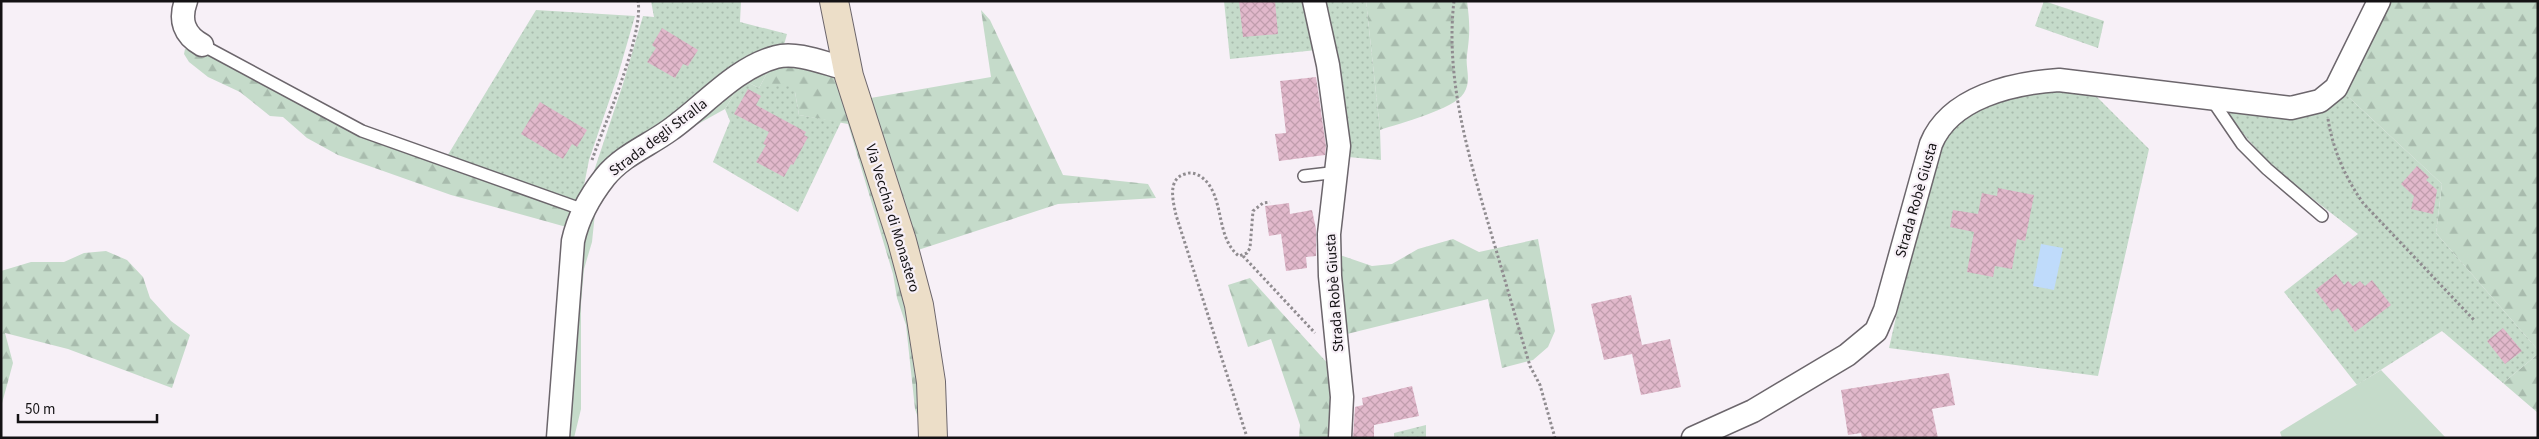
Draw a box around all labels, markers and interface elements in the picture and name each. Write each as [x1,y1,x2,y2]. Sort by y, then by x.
street label: Strada degli Stralla [605,93,712,181]
street label: Strada Robè Giusta [1890,140,1943,260]
street label: Via Vecchia di Monastero [860,141,925,295]
street label: Strada Robè Giusta [1320,233,1349,353]
scale bar [18,392,156,424]
text: 50 m [25,399,55,420]

